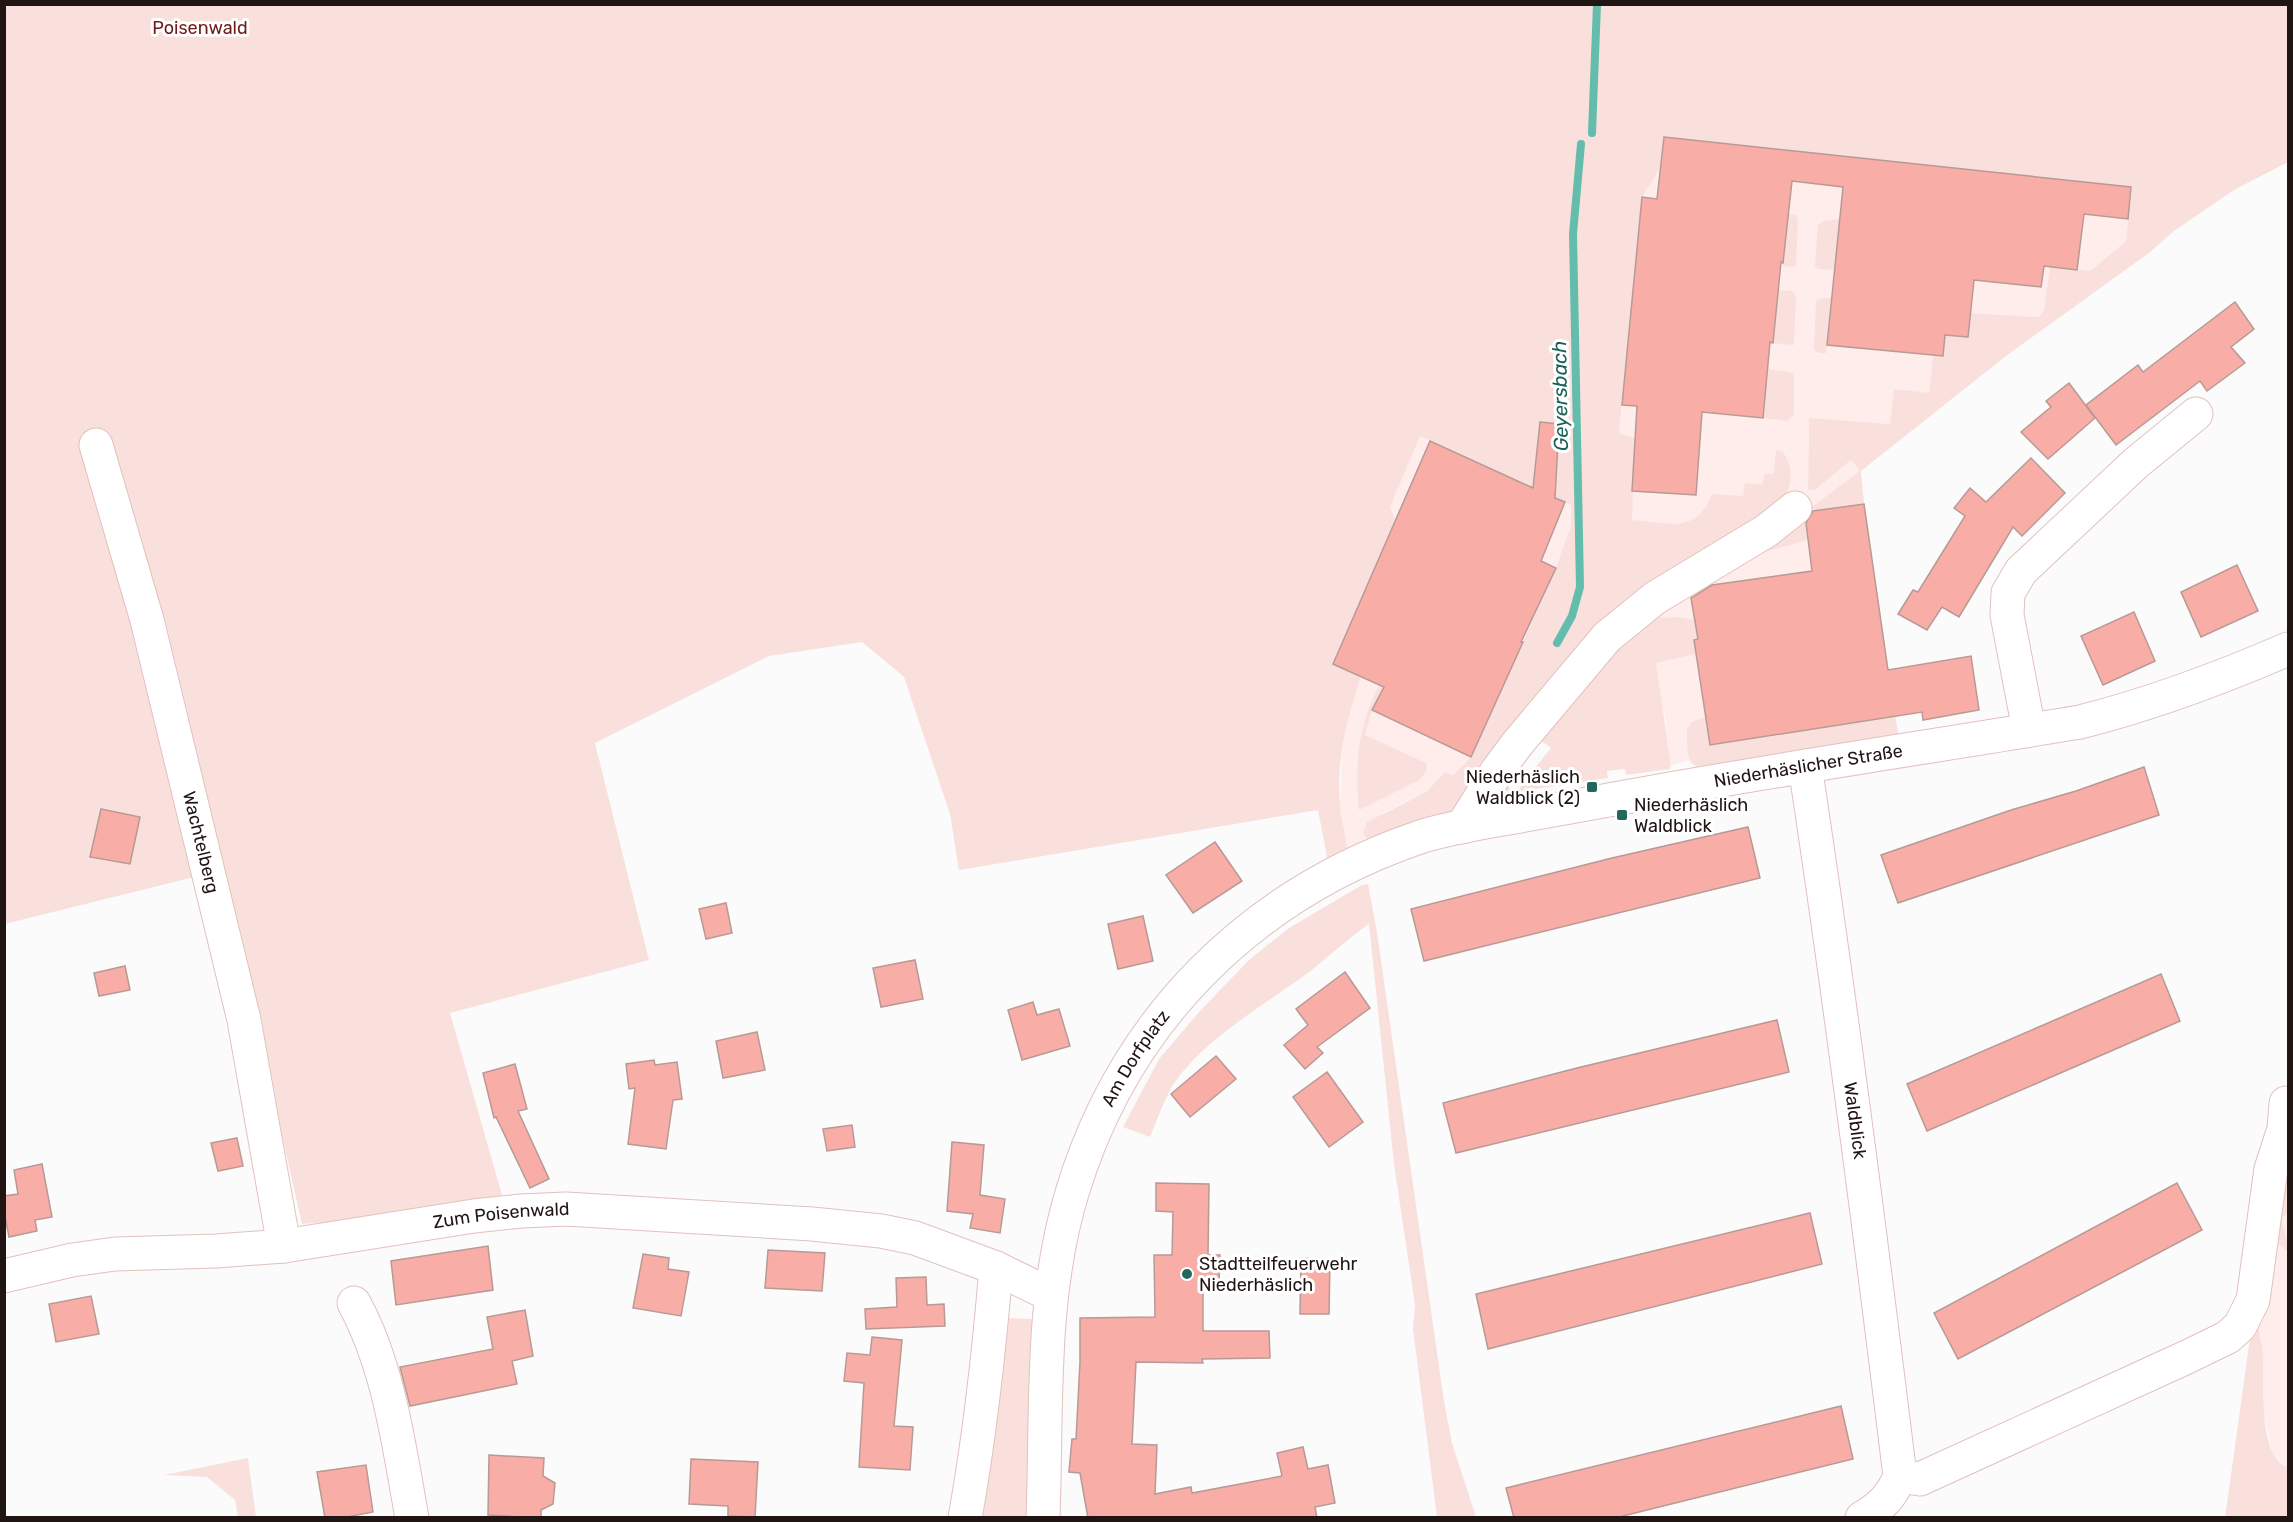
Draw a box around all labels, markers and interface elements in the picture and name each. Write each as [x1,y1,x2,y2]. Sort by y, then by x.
park label: Poisenwald [152,17,248,39]
water label: Geyersbach [1547,340,1573,452]
street label: Niederhäslicher Straße [1712,740,1904,792]
place label: Niederhäslich Waldblick (2) [1466,766,1580,809]
marker: Niederhäslich Waldblick (2) [1585,780,1599,794]
street label: Wachtelberg [178,789,224,896]
place label: Niederhäslich Waldblick [1634,794,1748,837]
marker: Niederhäslich Waldblick [1615,808,1629,822]
street label: Am Dorfplatz [1097,1006,1174,1110]
street label: Waldblick [1839,1080,1871,1161]
street label: Zum Poisenwald [431,1198,570,1233]
place label: Stadtteilfeuerwehr Niederhäslich [1199,1253,1358,1296]
marker: Stadtteilfeuerwehr Niederhäslich [1180,1267,1194,1281]

